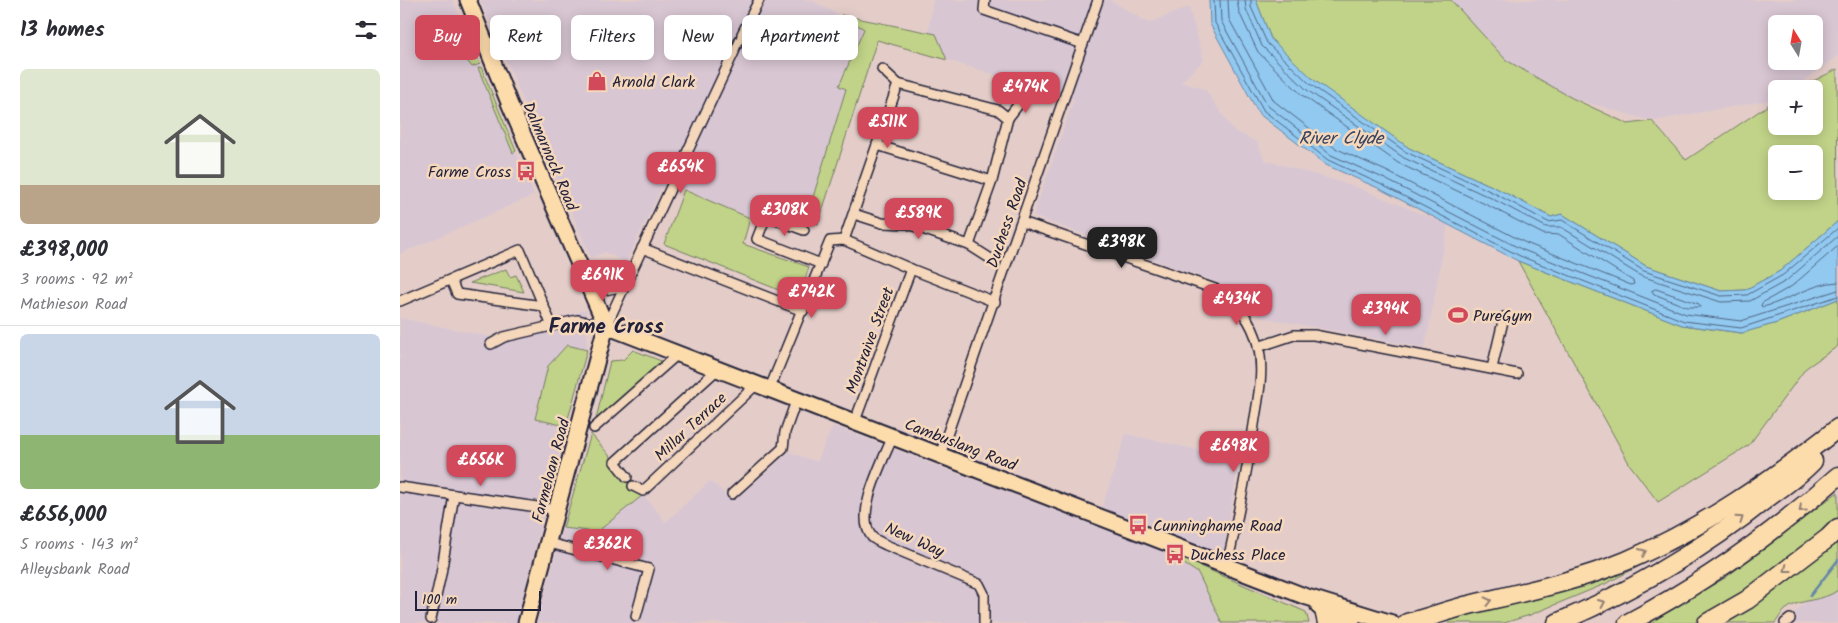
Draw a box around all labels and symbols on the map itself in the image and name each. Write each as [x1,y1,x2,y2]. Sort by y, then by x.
north arrow [1768,15,1822,70]
shop icon: Arnold Clark [586,70,608,92]
place label: Arnold Clark [612,70,695,95]
pin: £474K [991,72,1061,114]
street label: Dalmarnock Road [515,98,584,216]
pin: £511K [853,106,923,149]
water label: River Clyde [1299,125,1385,154]
pin: £654K [646,152,716,194]
place label: Farme Cross [428,160,511,185]
bus stop icon: Farme Cross [515,160,537,182]
street label: Duchess Road [980,174,1035,272]
pin: £308K [750,194,820,237]
pin: £589K [884,198,954,240]
pin: £398K [1087,226,1157,269]
pin: £691K [568,260,638,302]
pin: £742K [777,276,847,319]
street label: Montraive Street [839,283,902,397]
pin: £434K [1202,284,1272,326]
pin: £394K [1351,294,1421,336]
sports icon: PureGym [1447,304,1469,326]
place label: PureGym [1473,304,1532,329]
district label: Farme Cross [549,311,664,344]
street label: Millar Terrace [649,387,733,467]
street label: Cambuslang Road [901,412,1021,479]
street label: Farmeloan Road [526,415,578,525]
pin: £698K [1199,430,1269,473]
pin: £656K [446,444,516,487]
one-way arrow [1798,503,1807,512]
bus stop icon: Cunninghame Road [1127,514,1149,536]
place label: Cunninghame Road [1153,514,1283,539]
street label: New Way [881,516,949,565]
one-way arrow [1734,516,1744,525]
pin: £362K [573,528,643,571]
bus stop icon: Duchess Place [1164,543,1186,565]
place label: Duchess Place [1190,543,1285,568]
one-way arrow [1638,548,1647,559]
one-way arrow [1784,564,1793,572]
scale bar [415,588,541,611]
one-way arrow [1484,596,1493,607]
one-way arrow [1597,599,1606,610]

